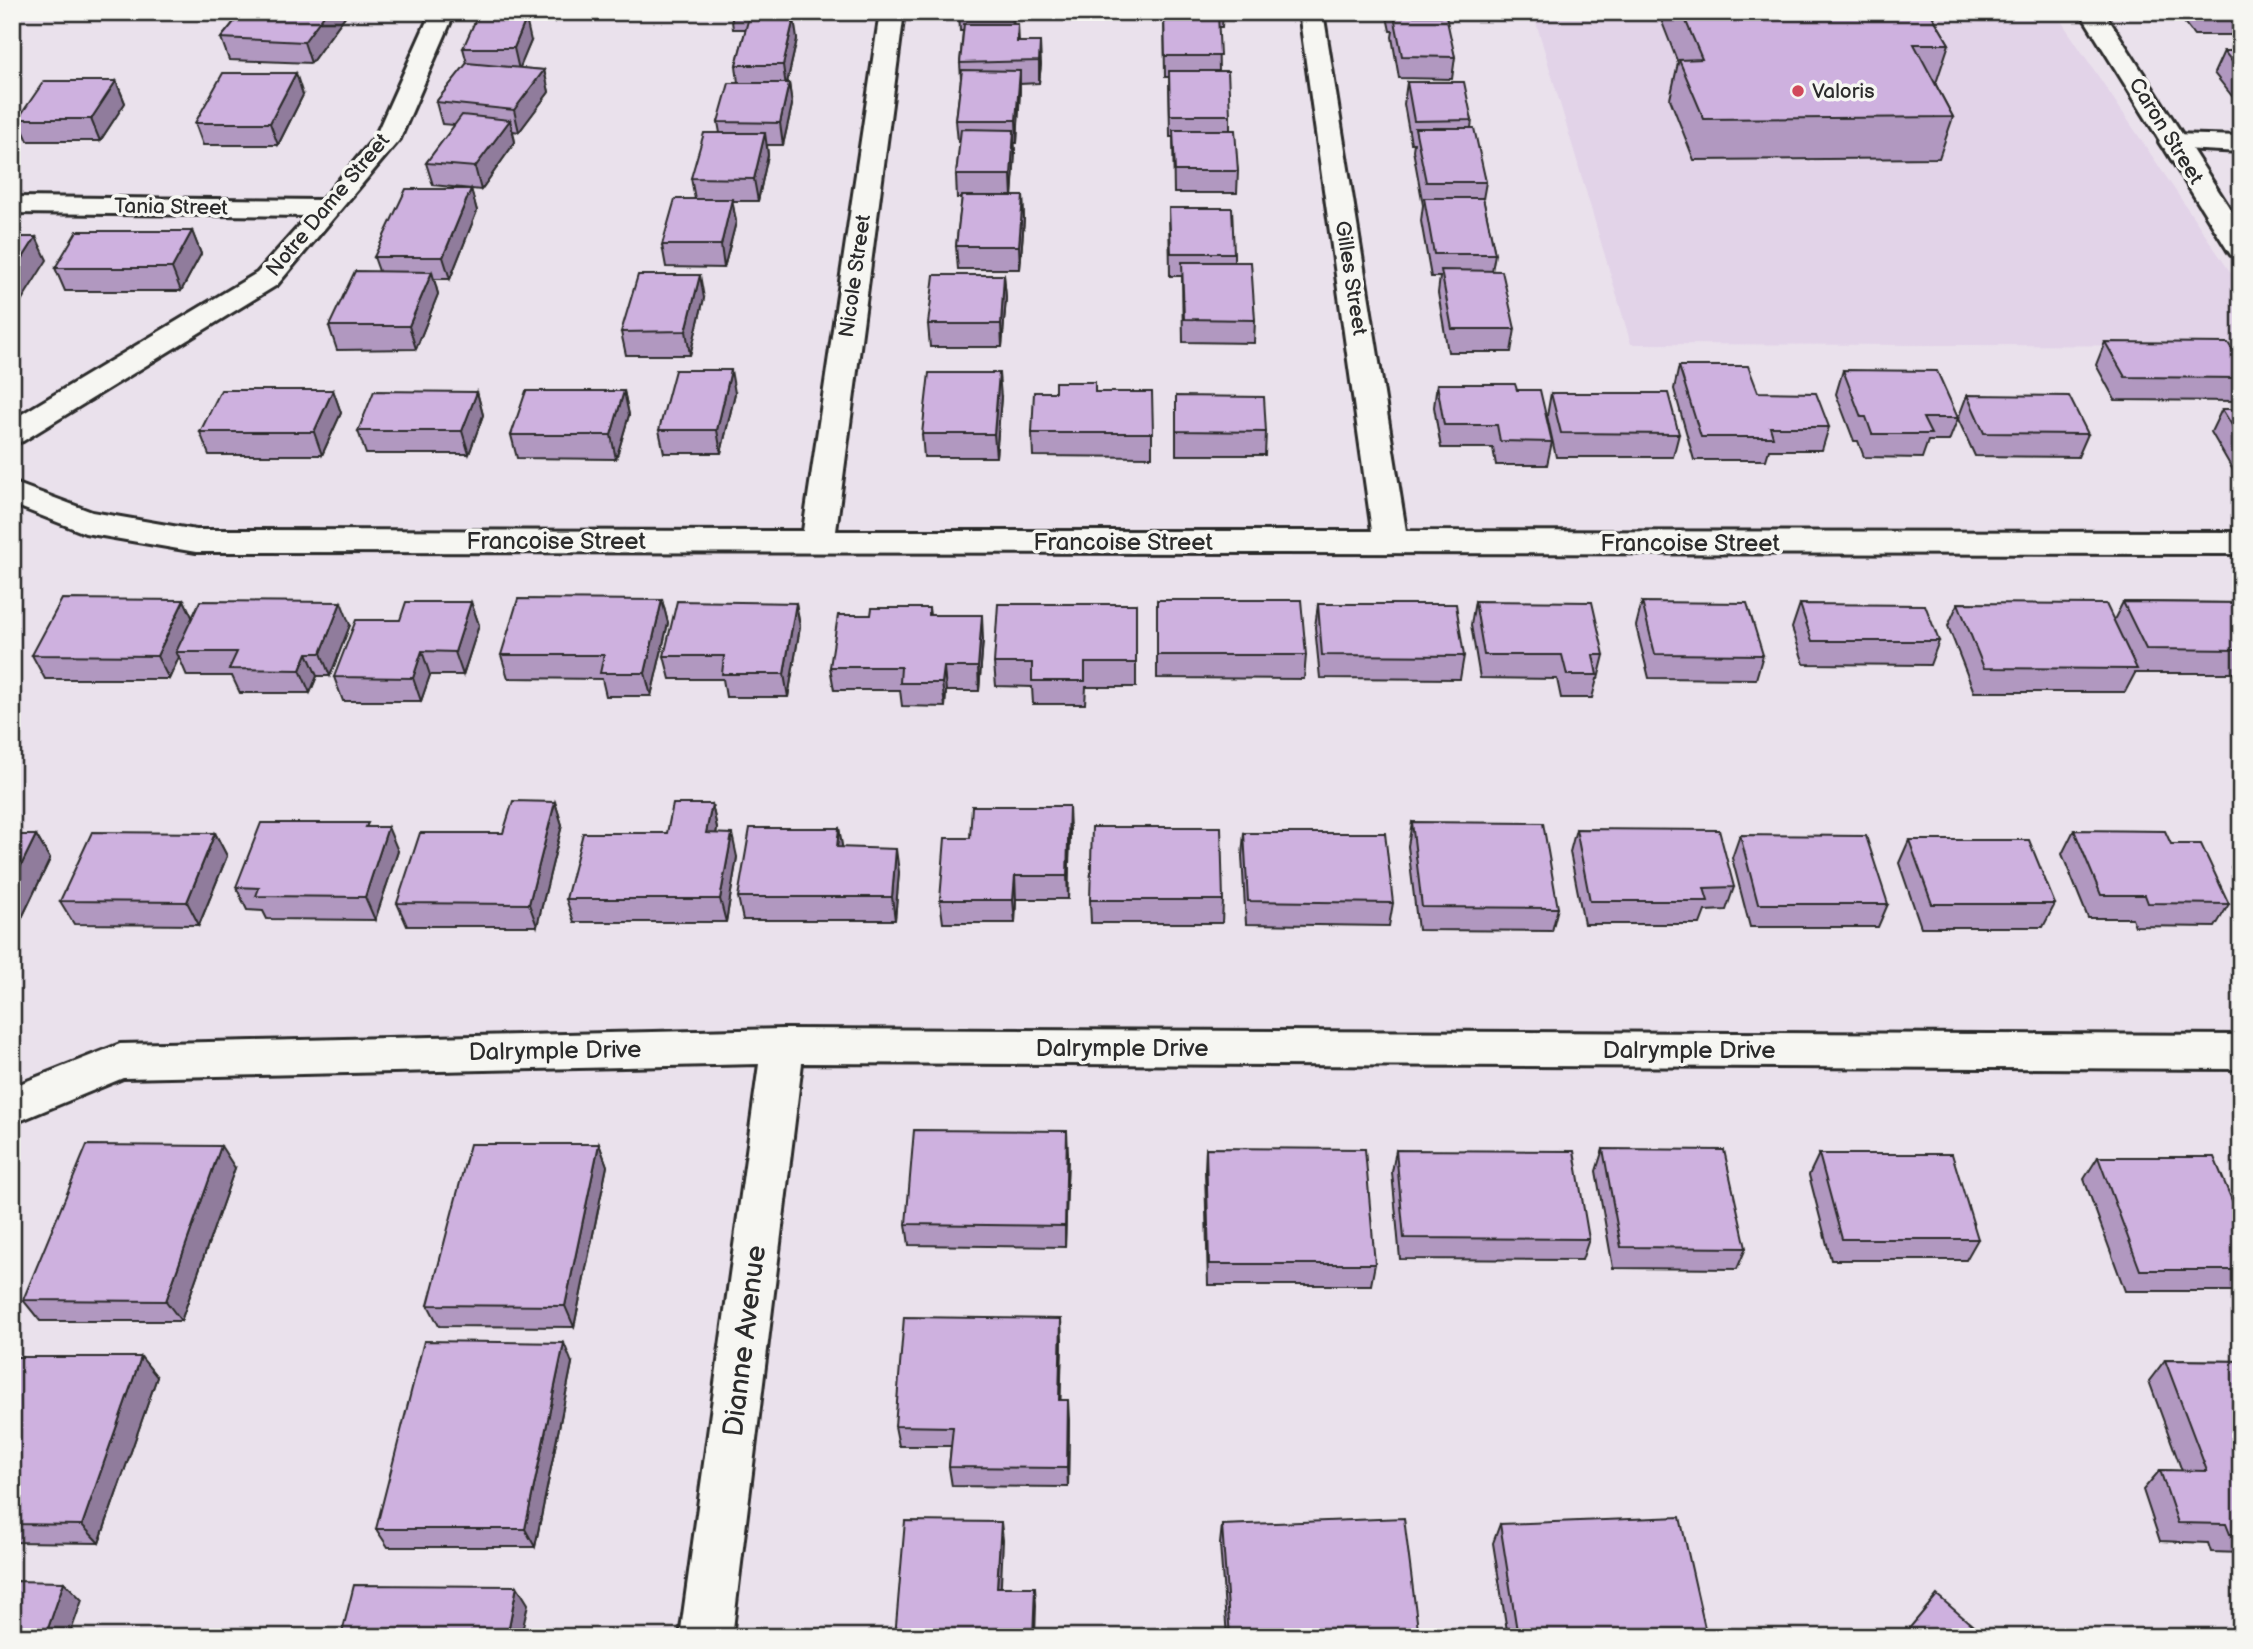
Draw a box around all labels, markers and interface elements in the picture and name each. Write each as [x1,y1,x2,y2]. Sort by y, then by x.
street label: Caron Street [2123,73,2209,189]
place label: Valoris [1812,79,1875,104]
marker: Valoris [1790,83,1806,99]
street label: Notre Dame Street [261,128,395,282]
street label: Tania Street [114,194,229,221]
street label: Nicole Street [834,212,876,339]
street label: Gilles Street [1330,219,1372,338]
street label: Francoise Street [466,527,646,556]
street label: Francoise Street [1033,528,1213,557]
street label: Francoise Street [1600,529,1780,558]
street label: Dalrymple Drive [1036,1034,1208,1063]
street label: Dalrymple Drive [468,1035,642,1067]
street label: Dalrymple Drive [1603,1036,1775,1065]
street label: Dianne Avenue [717,1243,773,1439]

